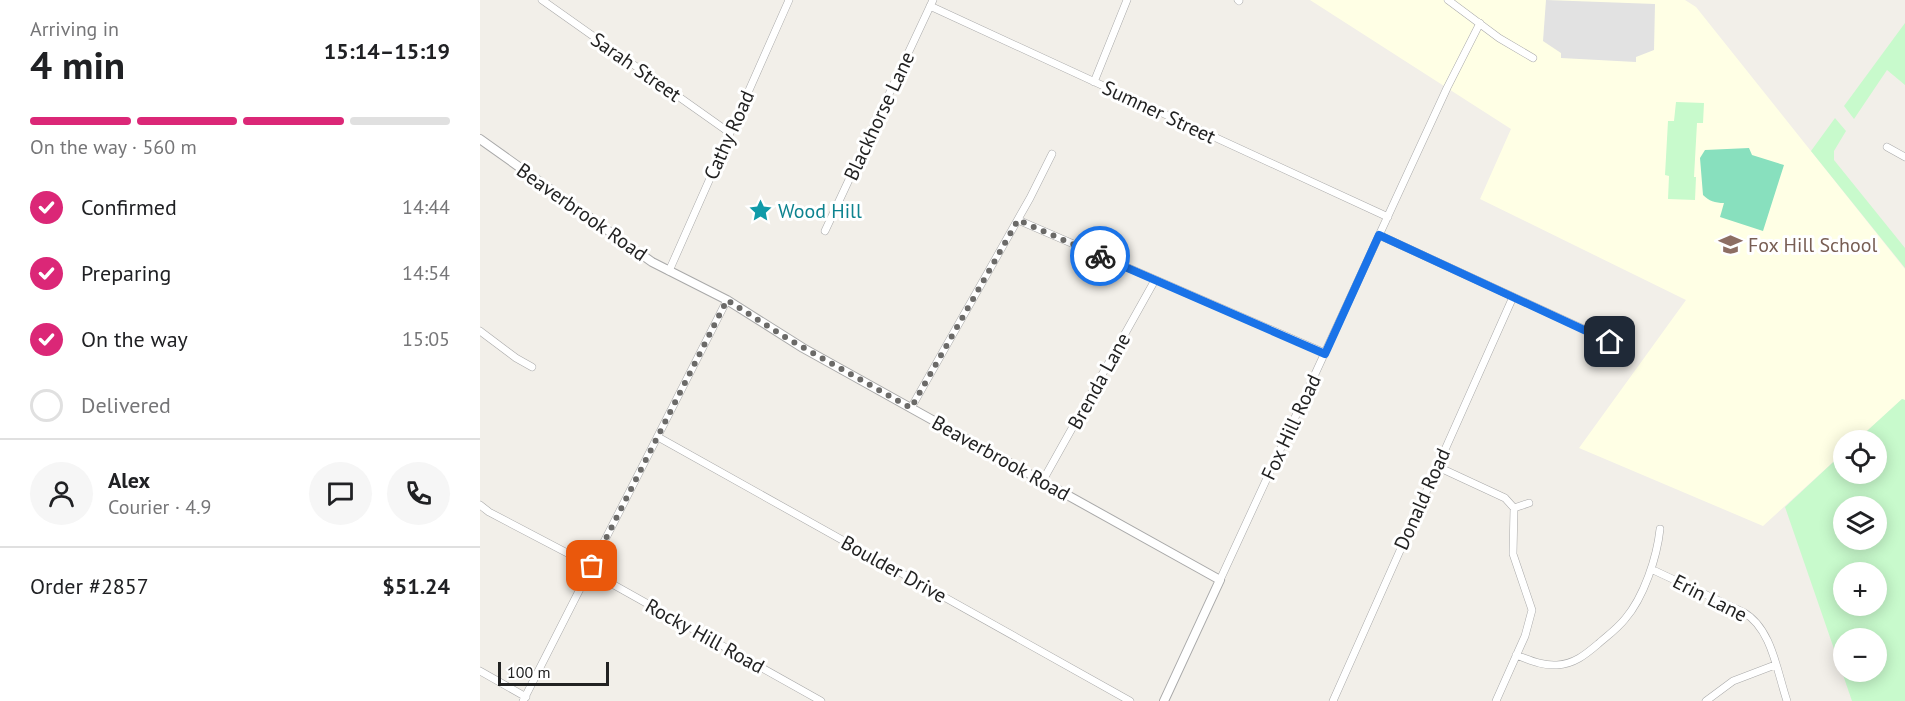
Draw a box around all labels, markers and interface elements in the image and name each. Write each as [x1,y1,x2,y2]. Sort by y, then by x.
text: Arriving in [30,16,119,42]
street label: Sarah Street [586,26,686,108]
text: 15:14–15:19 [324,37,450,65]
text: 4 min [30,39,125,90]
street label: Blackhorse Lane [838,47,920,185]
street label: Sumner Street [1098,74,1220,150]
street label: Cathy Road [698,86,760,184]
text: On the way · 560 m [30,134,197,160]
street label: Beaverbrook Road [512,157,652,267]
icon: check [30,191,63,224]
text: Confirmed [81,193,177,221]
text: 14:44 [402,194,450,220]
place icon: Wood Hill [747,198,773,224]
place label: Wood Hill [778,198,862,224]
courier [1070,226,1130,286]
school or university icon: Fox Hill School [1717,232,1743,258]
place label: Fox Hill School [1748,232,1877,258]
icon: bike [1084,240,1117,273]
icon: check [30,257,63,290]
text: Preparing [81,259,171,287]
text: 14:54 [402,260,450,286]
pin [1584,316,1635,367]
icon: check [30,323,63,356]
text: On the way [81,325,188,353]
icon: home [1593,325,1626,358]
text: 15:05 [402,326,450,352]
street label: Brenda Lane [1062,328,1136,434]
street label: Fox Hill Road [1255,370,1327,484]
text: Delivered [81,391,171,419]
street label: Beaverbrook Road [927,409,1075,507]
map controls [1833,430,1887,682]
button: locate [1833,430,1887,484]
street label: Donald Road [1388,444,1456,554]
button: person [30,462,93,525]
button: chat [309,462,372,525]
button: phone [387,462,450,525]
text: Alex [108,466,150,494]
text: Courier · 4.9 [108,494,211,520]
button: layers [1833,496,1887,550]
street label: Boulder Drive [837,529,951,609]
pin [566,540,617,591]
icon: bag [575,549,608,582]
button: + [1833,562,1887,616]
street label: Erin Lane [1668,568,1752,628]
text: Order #2857 [30,572,149,600]
text: $51.24 [382,572,450,600]
street label: Rocky Hill Road [641,593,769,679]
button: − [1833,628,1887,682]
scale bar [498,659,609,686]
text: 100 m [507,662,550,682]

